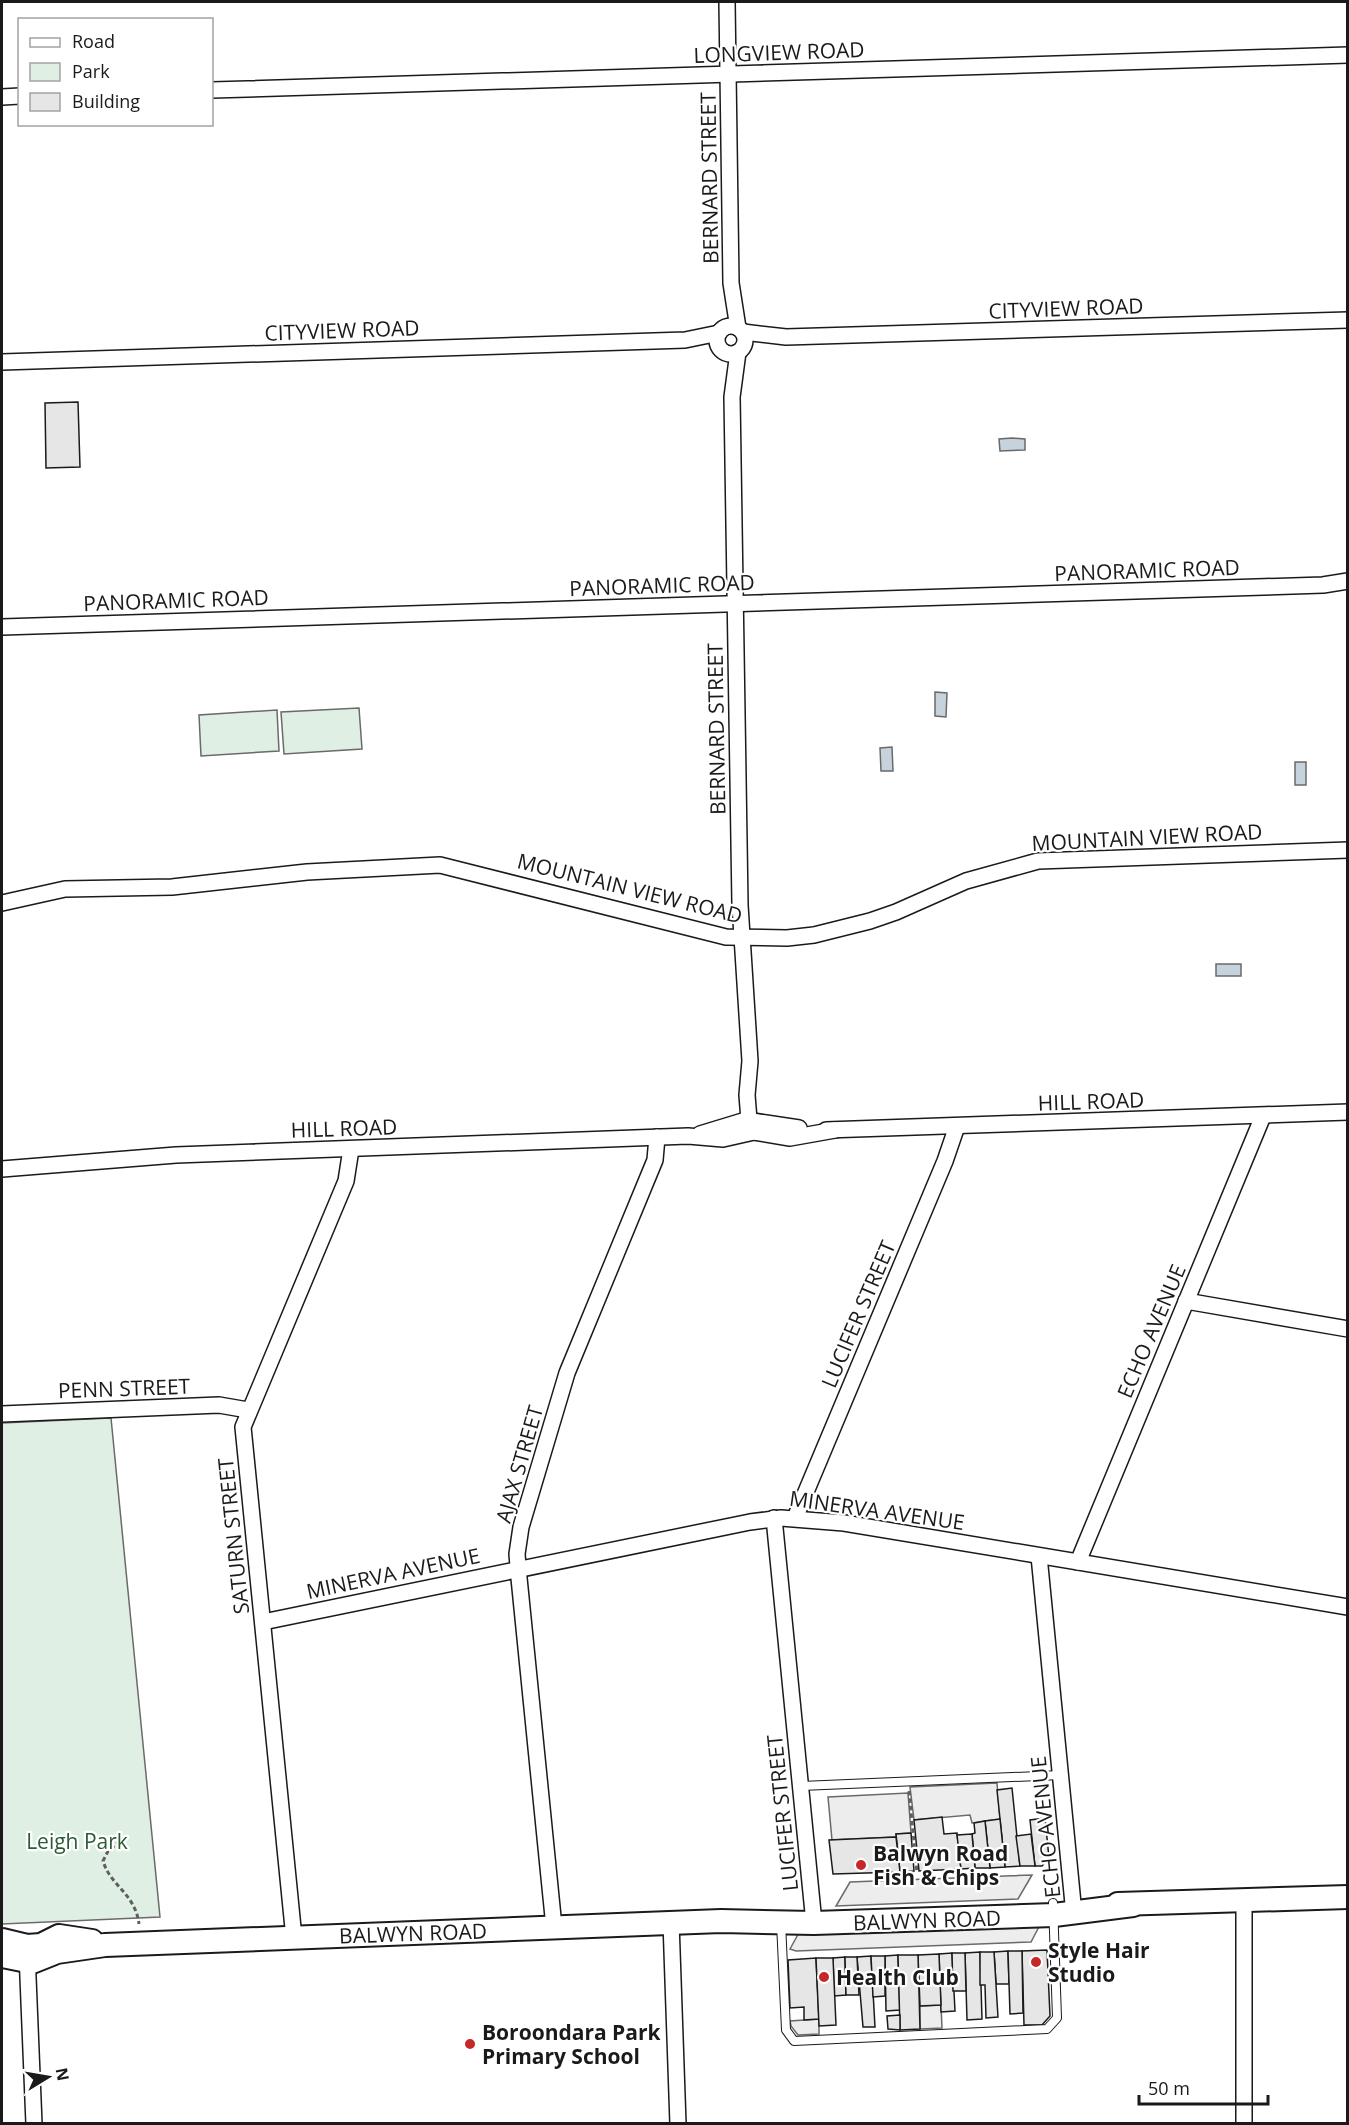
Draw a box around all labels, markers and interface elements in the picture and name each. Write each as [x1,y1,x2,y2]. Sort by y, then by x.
legend [18,18,213,126]
text: Road [72,29,115,53]
street label: LONGVIEW ROAD [693,35,865,69]
text: Park [72,59,110,83]
text: Building [72,89,140,113]
street label: BERNARD STREET [693,91,724,264]
street label: CITYVIEW ROAD [988,291,1144,325]
street label: CITYVIEW ROAD [264,313,420,347]
street label: PANORAMIC ROAD [1054,553,1240,587]
street label: PANORAMIC ROAD [569,568,755,602]
street label: PANORAMIC ROAD [83,583,269,617]
street label: BERNARD STREET [700,642,731,815]
street label: MOUNTAIN VIEW ROAD [1031,817,1263,857]
street label: MOUNTAIN VIEW ROAD [515,846,745,930]
street label: HILL ROAD [1037,1085,1145,1117]
street label: HILL ROAD [290,1112,398,1144]
street label: LUCIFER STREET [814,1236,902,1392]
street label: ECHO AVENUE [1110,1260,1192,1402]
street label: PENN STREET [57,1372,191,1404]
street label: AJAX STREET [489,1402,549,1526]
street label: SATURN STREET [211,1456,255,1615]
street label: MINERVA AVENUE [788,1484,966,1536]
street label: MINERVA AVENUE [304,1541,482,1605]
street label: LUCIFER STREET [760,1733,804,1893]
street label: ECHO AVENUE [1024,1755,1066,1899]
park label: Leigh Park [26,1827,128,1855]
place label: Balwyn Road Fish & Chips [873,1839,1008,1891]
marker: Balwyn Road Fish & Chips [854,1858,868,1872]
street label: BALWYN ROAD [853,1903,1001,1937]
street label: BALWYN ROAD [339,1916,487,1950]
place label: Style Hair Studio [1048,1936,1150,1988]
marker: Style Hair Studio [1029,1955,1043,1969]
place label: Health Club [836,1963,959,1991]
marker: Health Club [817,1970,831,1984]
place label: Boroondara Park Primary School [482,2018,662,2070]
marker: Boroondara Park Primary School [463,2037,477,2051]
north arrow [18,2047,78,2107]
text: N [51,2066,75,2083]
scale bar [1139,2068,1268,2106]
text: 50 m [1148,2076,1190,2100]

